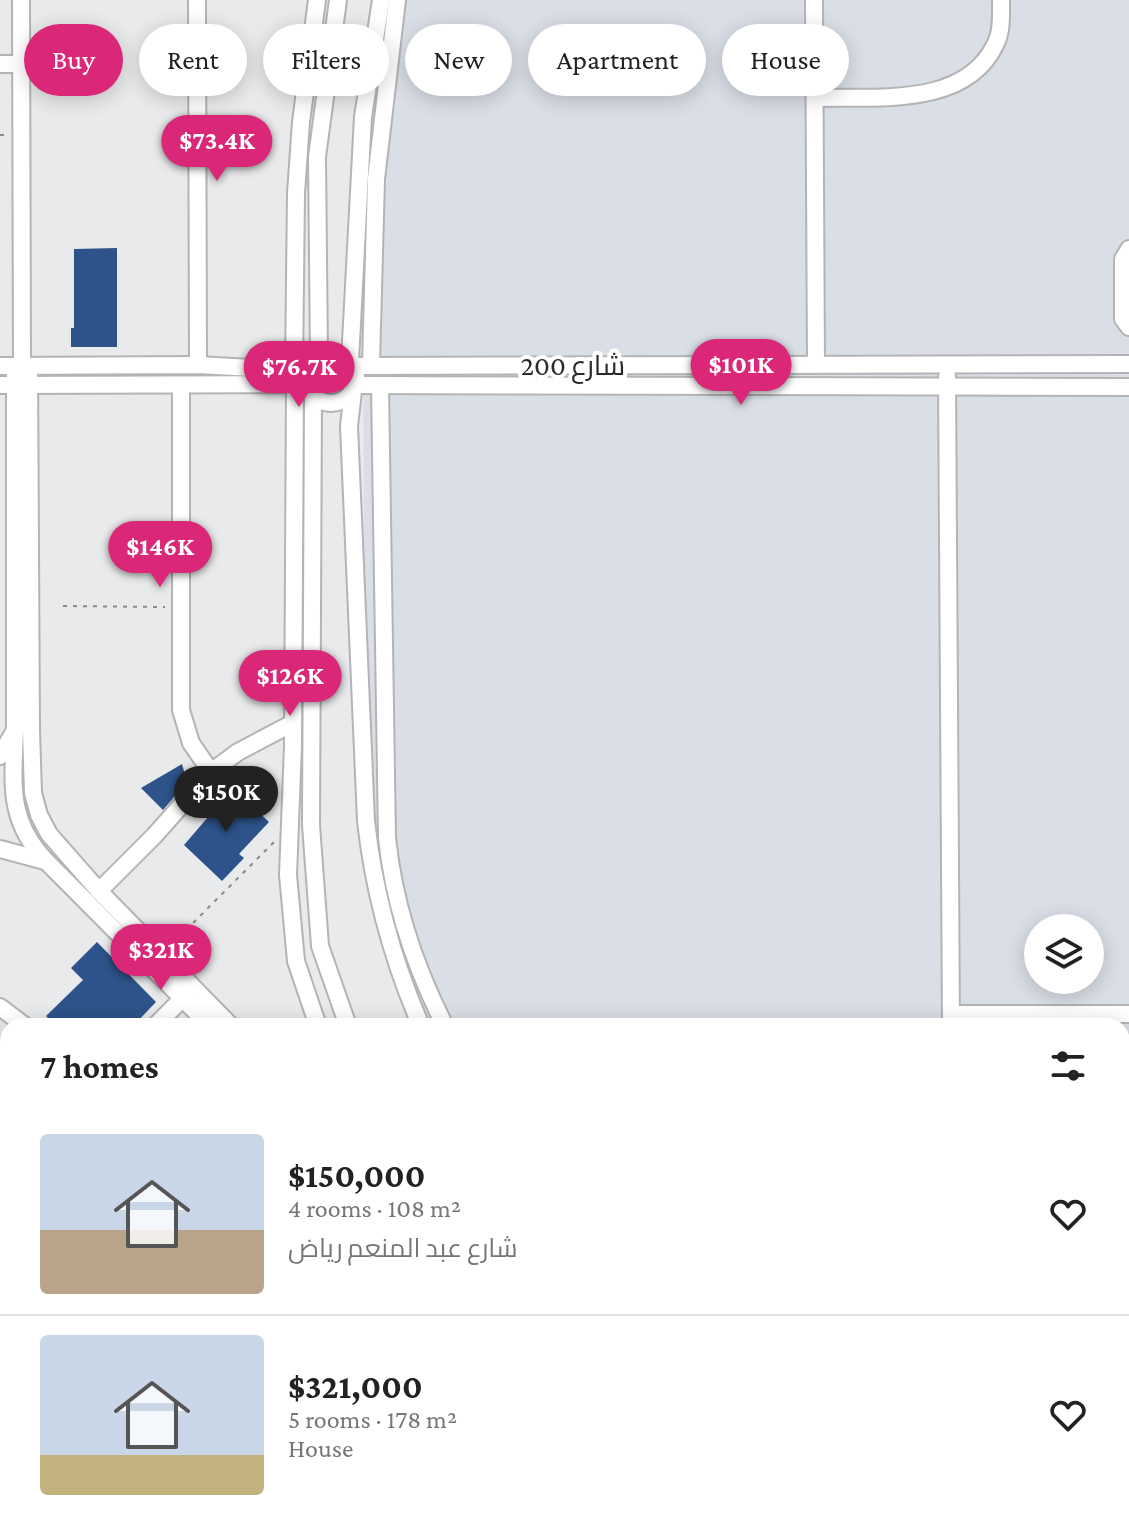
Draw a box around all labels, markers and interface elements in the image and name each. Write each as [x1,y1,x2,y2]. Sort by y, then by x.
chip: Buy [24,24,123,96]
chip: Rent [139,24,247,96]
chip: Filters [263,24,389,96]
chip: New [405,24,512,96]
chip: Apartment [528,24,706,96]
chip: House [722,24,849,96]
pin: $73.4K [152,115,282,183]
text: $73.4K [179,126,255,155]
pin: $101K [685,339,797,407]
pin: $76.7K [234,341,364,409]
street label: شارع 200 [521,350,625,384]
text: $101K [709,350,773,379]
text: $76.7K [262,352,336,381]
pin: $146K [104,521,216,589]
text: $146K [126,532,194,561]
pin: $126K [234,650,346,718]
text: $126K [257,661,323,690]
pin: $150K [170,766,282,834]
text: $150K [192,777,260,806]
map controls [1024,914,1104,994]
button: layers [1024,914,1104,994]
pin: $321K [105,924,217,992]
text: $321K [128,935,194,964]
icon: filters [1046,1044,1090,1088]
text: 7 homes [40,1048,159,1085]
text: $150,000 [288,1157,425,1194]
icon: home [104,1166,200,1262]
icon: heart [1046,1192,1090,1236]
text: 4 rooms · 108 m² [288,1194,461,1223]
text: شارع عبد المنعم رياض [288,1234,517,1263]
icon: home [104,1367,200,1463]
text: $321,000 [288,1368,423,1405]
icon: heart [1046,1393,1090,1437]
text: 5 rooms · 178 m² [288,1405,457,1434]
text: House [288,1434,353,1463]

